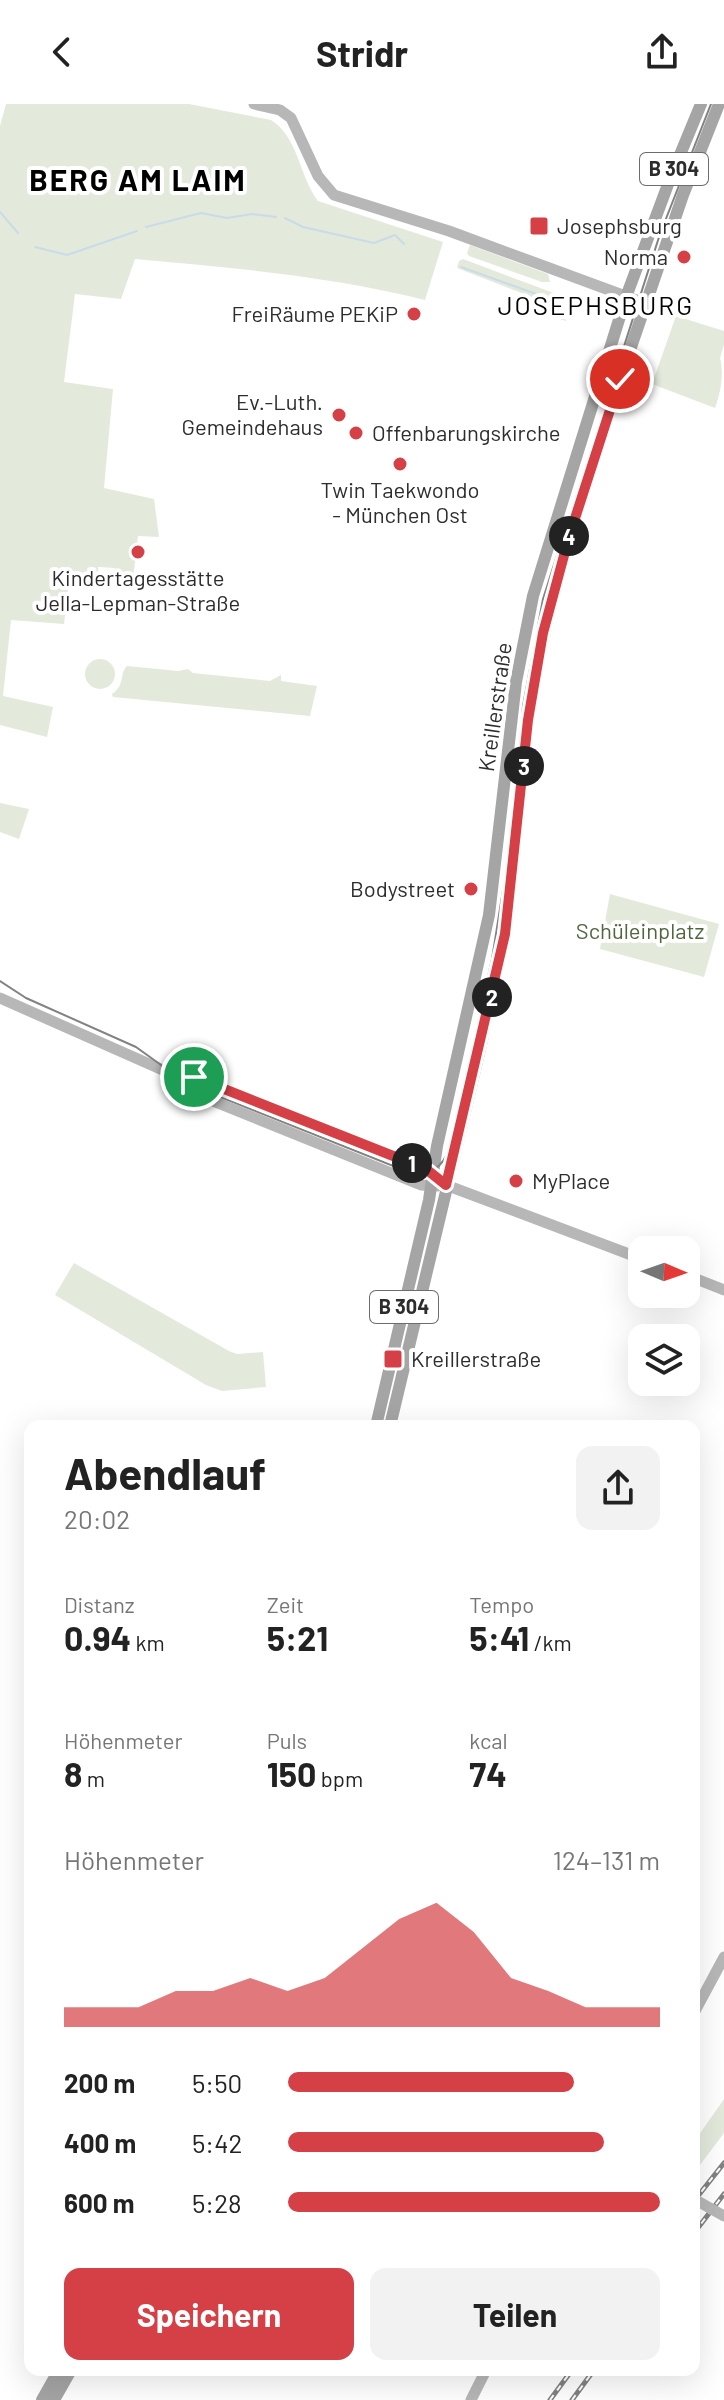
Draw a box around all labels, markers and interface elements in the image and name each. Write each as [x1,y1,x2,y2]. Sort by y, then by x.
icon: back [40,30,84,74]
icon: share [640,30,684,74]
text: Stridr [316,31,408,74]
road number: B 304 [640,153,708,185]
district label: BERG AM LAIM [29,161,247,197]
place label: Josephsburg [557,212,682,238]
marker: Josephsburg [528,215,550,237]
place label: Norma [604,243,668,269]
marker: Norma [675,248,693,266]
district label: JOSEPHSBURG [498,289,694,320]
place label: FreiRäume PEKiP [231,300,398,326]
marker: FreiRäume PEKiP [405,305,423,323]
pin [586,345,654,413]
icon: check [598,357,642,401]
place label: Ev.-Luth. Gemeindehaus [182,388,323,439]
marker: Ev.-Luth. Gemeindehaus [330,406,348,424]
place label: Offenbarungskirche [372,419,560,445]
marker: Offenbarungskirche [347,424,365,442]
marker: Twin Taekwondo - München Ost [391,455,409,473]
place label: Twin Taekwondo - München Ost [321,476,479,527]
pin: 4 [549,516,589,556]
text: 4 [562,523,576,549]
marker: Kindertagesstätte Jella-Lepman-Straße [129,543,147,561]
place label: Kindertagesstätte Jella-Lepman-Straße [36,564,240,615]
street label: Kreillerstraße [472,641,516,773]
pin: 3 [504,746,544,786]
text: 3 [518,753,530,779]
place label: Bodystreet [350,875,455,901]
marker: Bodystreet [462,880,480,898]
park label: Schüleinplatz [576,917,704,943]
pin: 2 [472,977,512,1017]
text: 2 [486,984,498,1010]
pin [160,1043,228,1111]
icon: arrive [172,1055,216,1099]
pin: 1 [392,1143,432,1183]
text: 1 [408,1150,416,1176]
place label: MyPlace [532,1167,610,1193]
marker: MyPlace [507,1172,525,1190]
north arrow [628,1236,700,1308]
map controls [628,1236,700,1396]
road number: B 304 [370,1291,438,1323]
button: layers [628,1324,700,1396]
place label: Kreillerstraße [411,1345,541,1371]
marker: Kreillerstraße [382,1348,404,1370]
text: Abendlauf [64,1446,266,1499]
button: share [576,1446,660,1530]
text: 20:02 [64,1503,130,1534]
text: Distanz [64,1591,135,1617]
text: Zeit [267,1591,304,1617]
text: Tempo [469,1591,534,1617]
text: 0.94 [64,1617,131,1658]
text: 5:21 [267,1617,328,1658]
text: 5:41 [469,1617,529,1658]
text: km [131,1629,165,1655]
text: /km [529,1629,572,1655]
text: Höhenmeter [64,1727,183,1753]
text: Puls [267,1727,307,1753]
text: kcal [469,1727,508,1753]
text: 8 [64,1753,82,1794]
text: 150 [267,1753,316,1794]
text: 74 [469,1753,507,1794]
text: m [82,1765,105,1791]
text: bpm [316,1765,363,1791]
text: Höhenmeter [64,1844,204,1875]
text: 124–131 m [553,1844,660,1875]
text: 200 m [64,2067,135,2098]
text: 5:50 [192,2067,242,2098]
text: 400 m [64,2127,136,2158]
text: 5:42 [192,2127,242,2158]
text: 600 m [64,2187,135,2218]
text: 5:28 [192,2187,242,2218]
button: Speichern [64,2268,354,2360]
button: Teilen [370,2268,660,2360]

